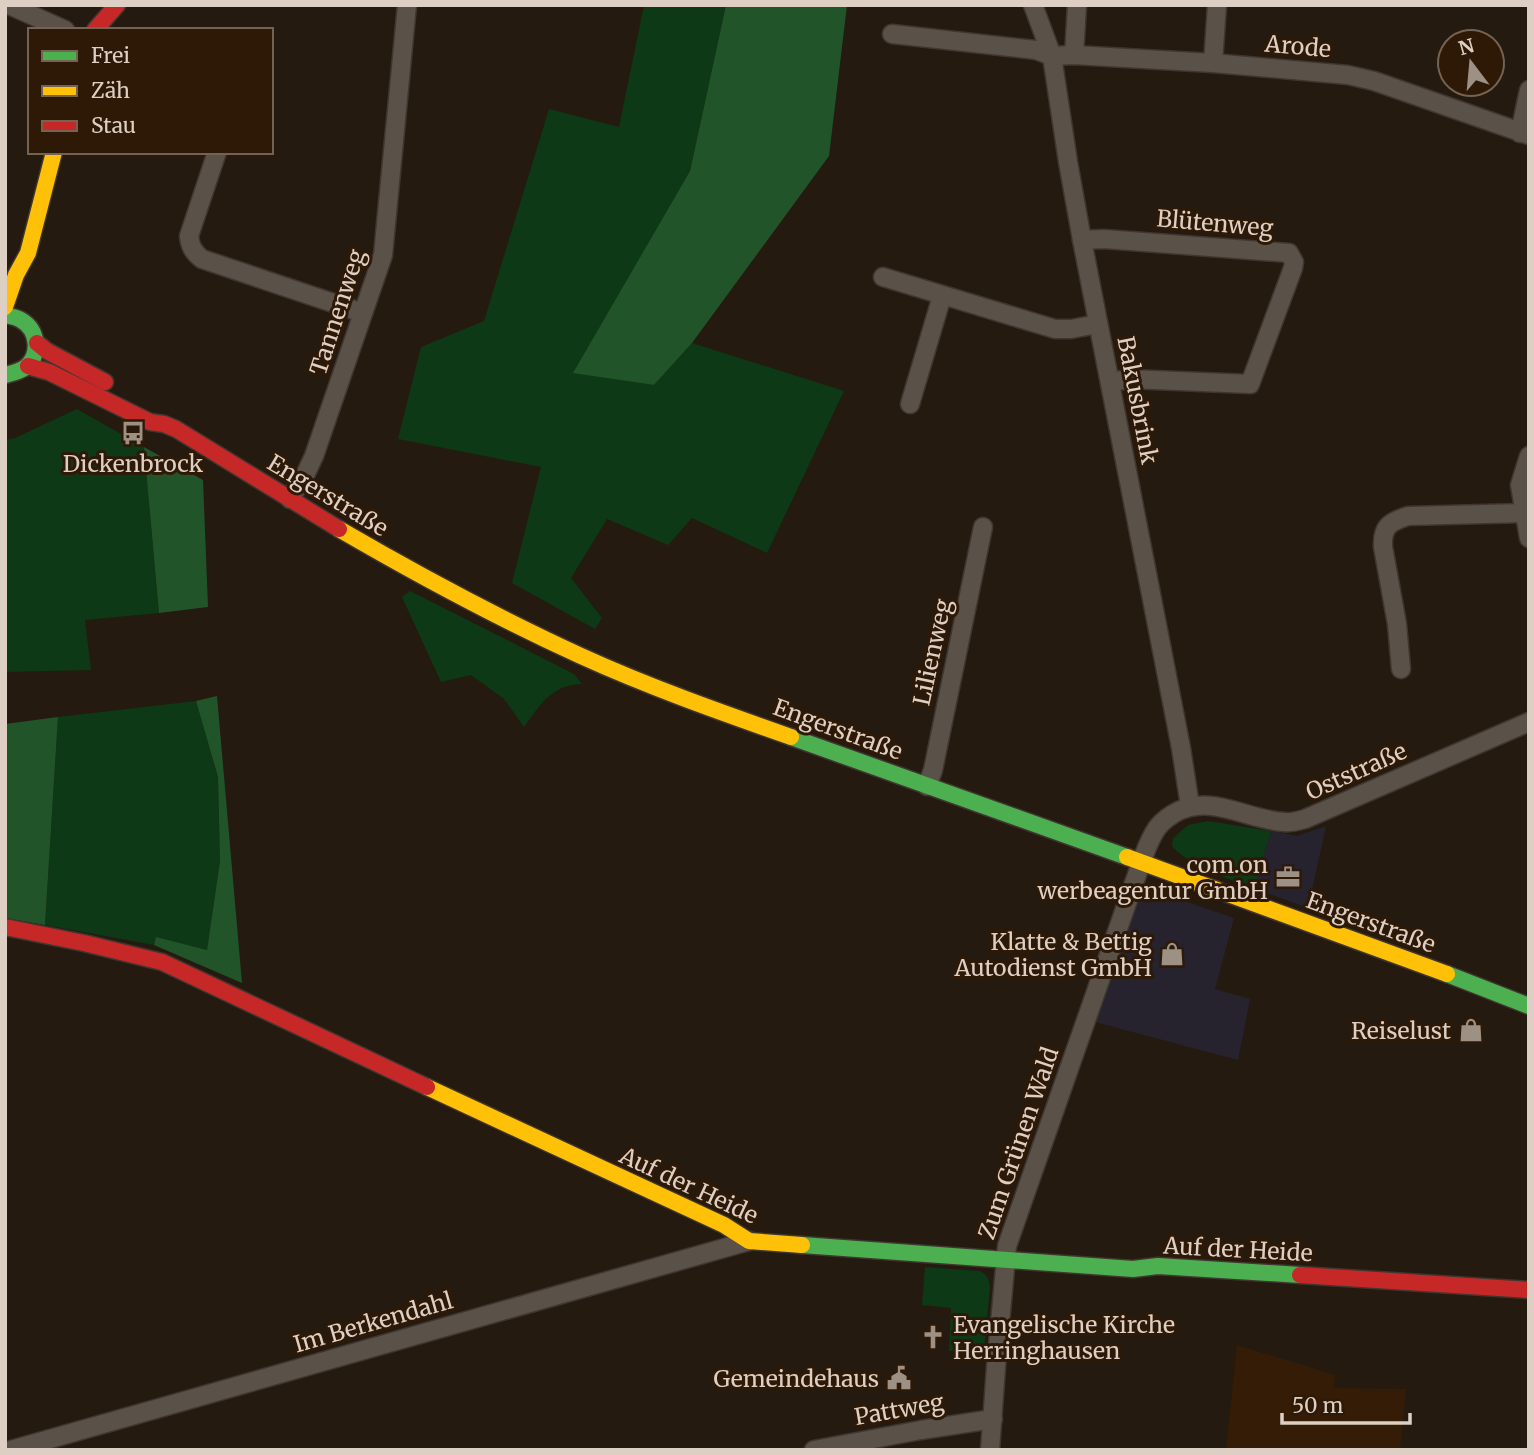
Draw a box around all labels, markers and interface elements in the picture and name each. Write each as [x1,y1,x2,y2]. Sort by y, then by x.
legend [28,28,273,154]
north arrow [1436,28,1506,98]
street label: Arode [1263,29,1332,63]
text: N [1456,33,1477,60]
text: Frei [91,42,130,69]
text: Zäh [91,77,130,104]
text: Stau [91,112,136,139]
street label: Blütenweg [1155,203,1275,243]
street label: Tannenweg [303,245,371,379]
street label: Bakusbrink [1111,334,1165,467]
bus stop icon: Dickenbrock [119,419,147,447]
street label: Engerstraße [262,448,394,542]
place label: Dickenbrock [63,449,204,478]
street label: Lilienweg [907,596,957,708]
street label: Engerstraße [769,692,907,766]
street label: Oststraße [1301,736,1411,806]
place label: com.on werbeagentur GmbH [1037,850,1268,905]
office icon: com.on werbeagentur GmbH [1274,863,1302,891]
street label: Engerstraße [1302,885,1440,959]
place label: Klatte & Bettig Autodienst GmbH [954,927,1152,982]
shop icon: Klatte & Bettig Autodienst GmbH [1158,940,1186,968]
place label: Reiselust [1351,1016,1451,1045]
shop icon: Reiselust [1457,1016,1485,1044]
street label: Zum Grünen Wald [972,1043,1065,1243]
street label: Auf der Heide [614,1140,763,1230]
street label: Auf der Heide [1162,1231,1313,1267]
street label: Im Berkendahl [290,1285,456,1359]
place label: Evangelische Kirche Herringhausen [953,1310,1175,1365]
church icon: Evangelische Kirche Herringhausen [919,1323,947,1351]
place label: Gemeindehaus [714,1364,879,1393]
public building icon: Gemeindehaus [885,1364,913,1392]
scale bar [1282,1382,1410,1426]
street label: Pattweg [852,1387,946,1431]
text: 50 m [1292,1392,1343,1419]

